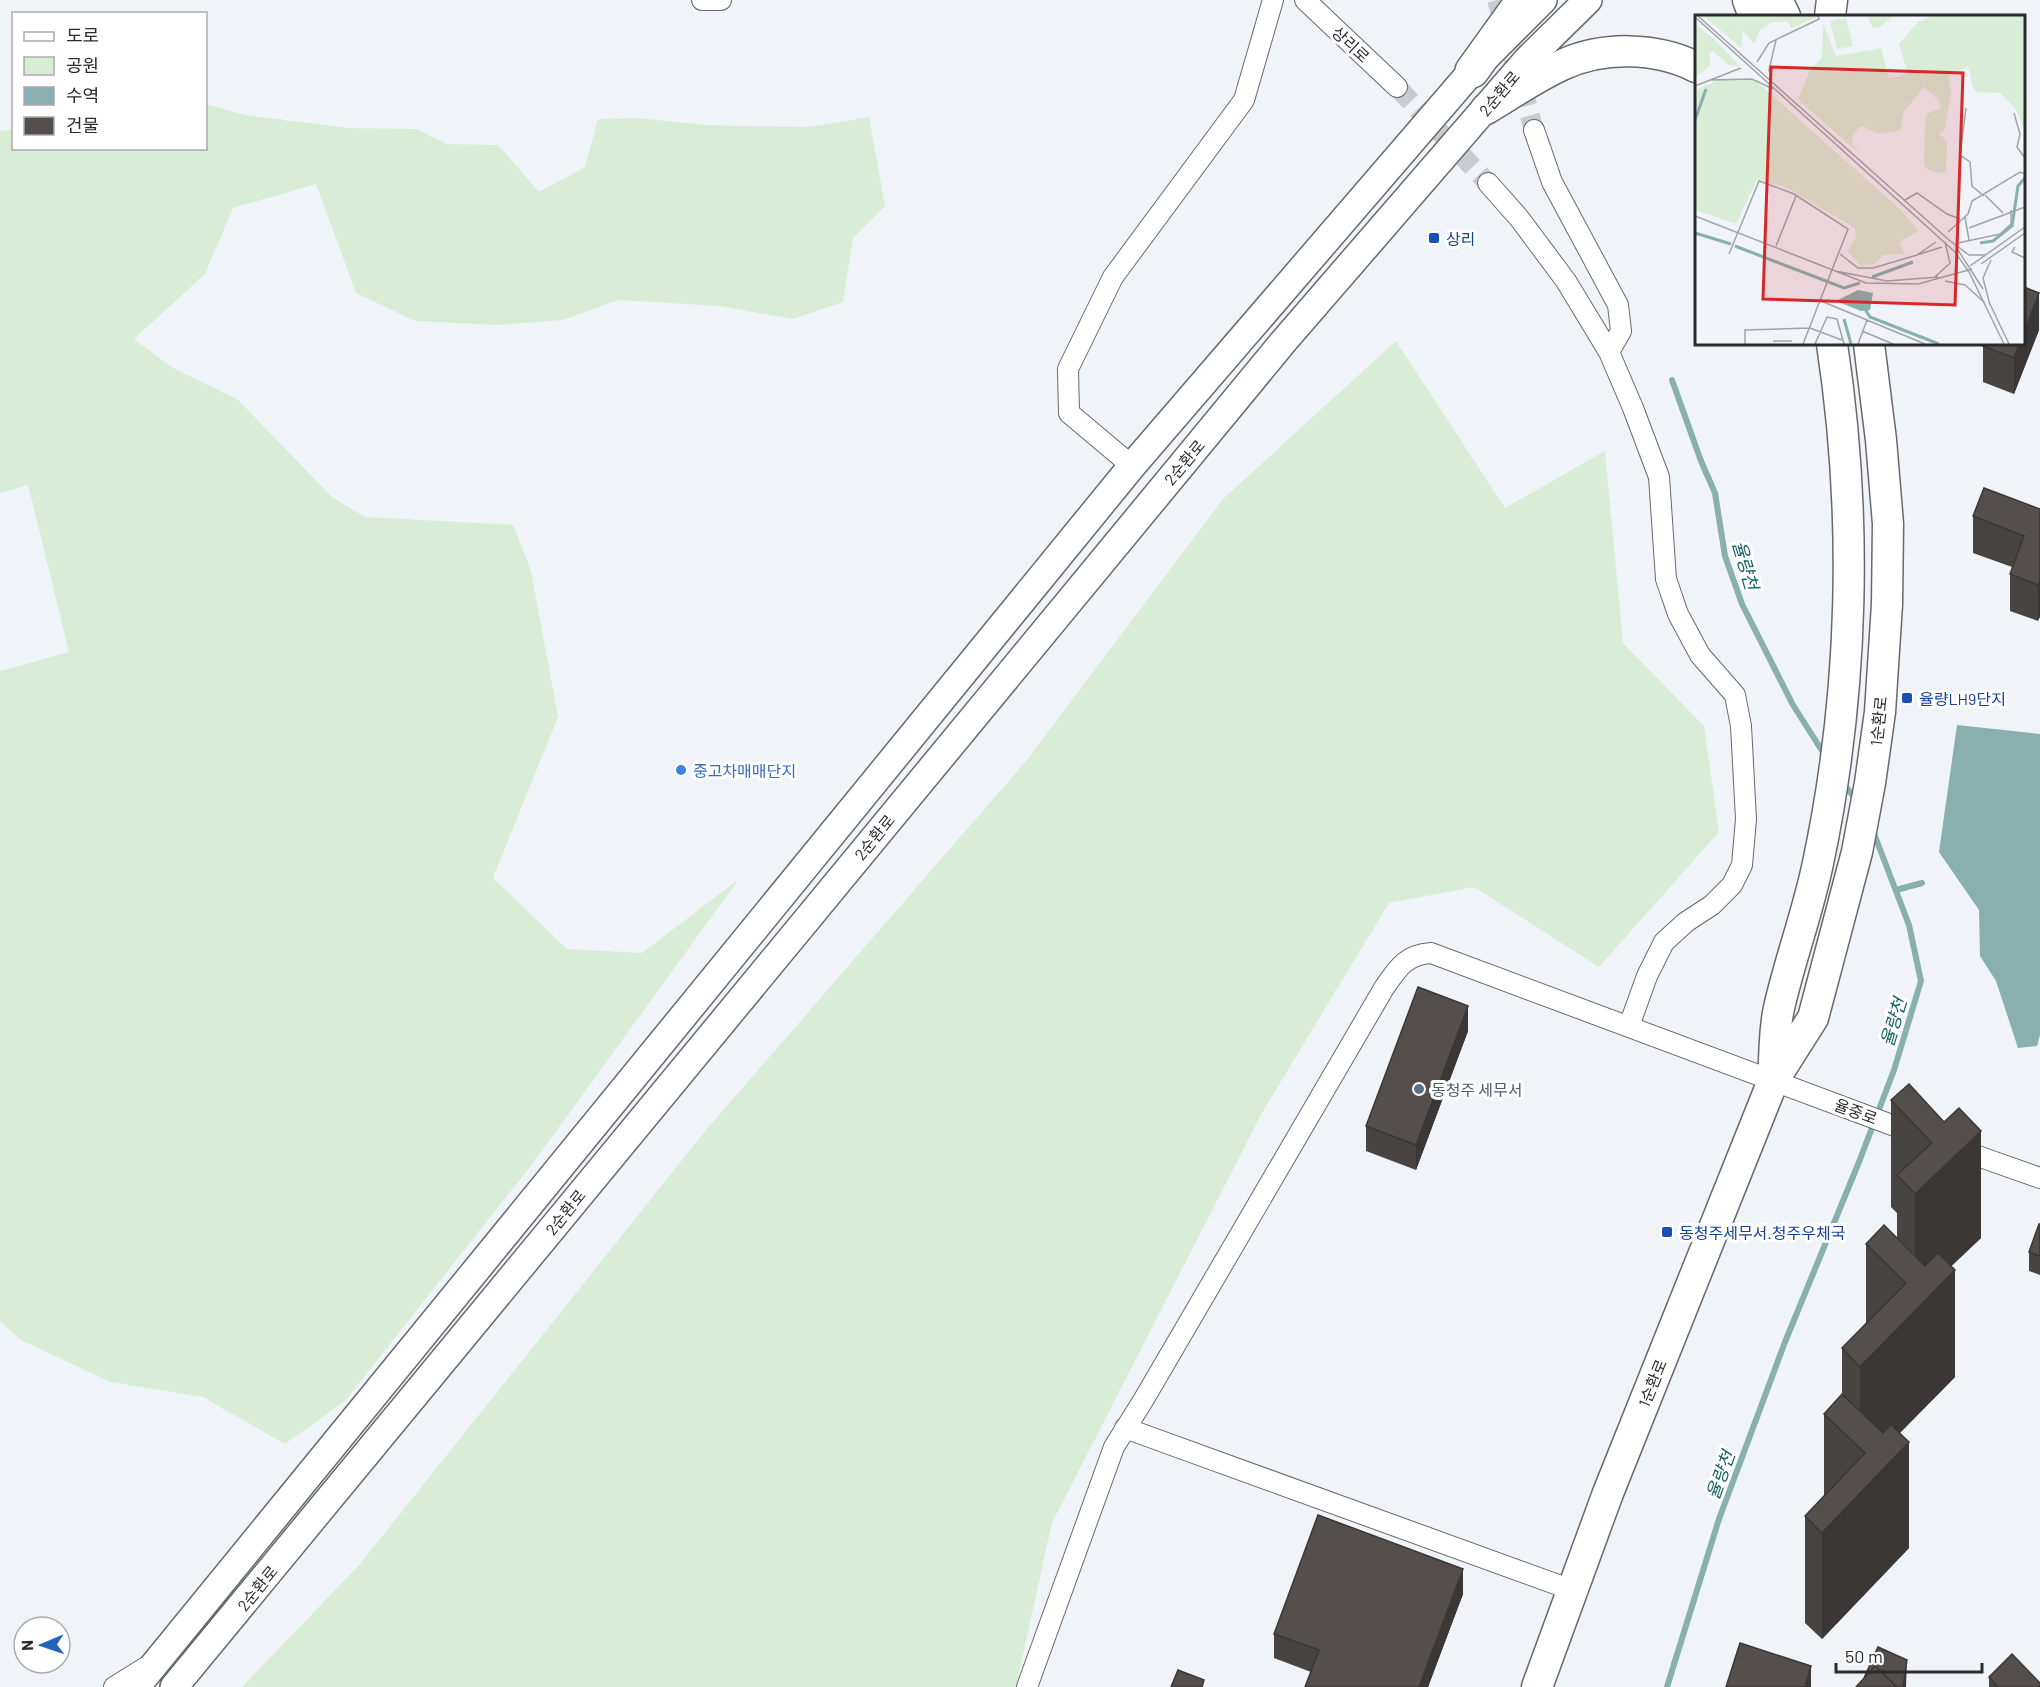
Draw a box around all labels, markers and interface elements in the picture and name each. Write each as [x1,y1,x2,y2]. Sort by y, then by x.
legend [12,12,207,150]
inset map [1695,15,2025,345]
street label: 상리로 [1328,22,1374,66]
text: 도로 [66,24,99,46]
text: 공원 [66,54,99,76]
street label: 2순환로 [1475,66,1523,119]
text: 수역 [66,84,99,106]
text: 건물 [66,114,99,136]
place label: 상리 [1446,229,1475,248]
marker: 상리 [1427,231,1441,245]
street label: 2순환로 [1160,435,1208,488]
water label: 율량천 [1729,538,1764,594]
place label: 율량LH9단지 [1919,689,2006,708]
marker: 율량LH9단지 [1900,691,1914,705]
street label: 1순환로 [1866,695,1890,747]
place label: 중고차매매단지 [693,761,796,780]
marker: 중고차매매단지 [674,763,688,777]
street label: 2순환로 [850,810,898,863]
water label: 율량천 [1875,993,1911,1049]
place label: 동청주 세무서 [1431,1080,1523,1099]
marker: 동청주 세무서 [1412,1082,1426,1096]
street label: 율중로 [1832,1095,1880,1128]
street label: 2순환로 [541,1185,589,1238]
place label: 동청주세무서.청주우체국 [1679,1223,1845,1242]
marker: 동청주세무서.청주우체국 [1660,1225,1674,1239]
street label: 1순환로 [1634,1356,1670,1410]
water label: 율량천 [1701,1446,1740,1502]
street label: 2순환로 [233,1561,281,1614]
north arrow [12,1615,72,1675]
scale bar [1836,1636,1982,1674]
text: N [17,1640,36,1651]
text: 50 m [1845,1645,1883,1667]

